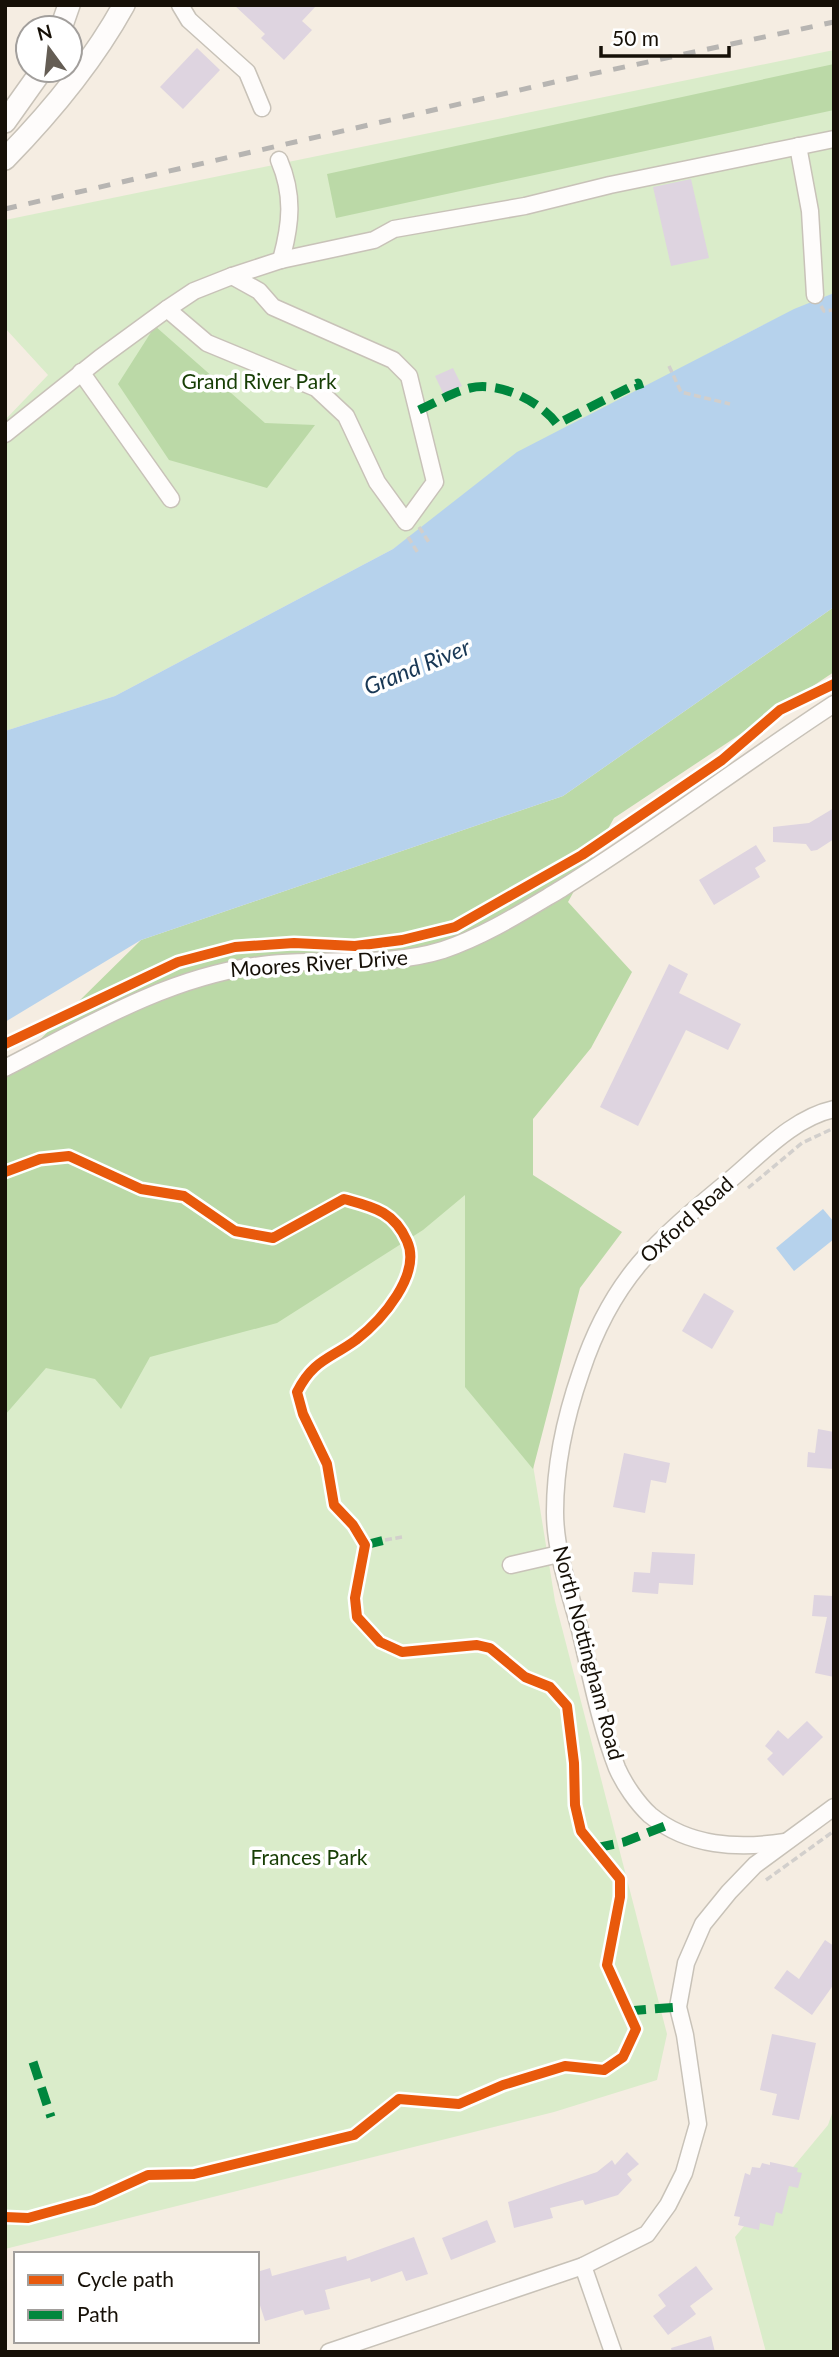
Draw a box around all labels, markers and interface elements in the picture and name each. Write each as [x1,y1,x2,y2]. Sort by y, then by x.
north arrow [14,14,84,84]
scale bar [601,14,729,58]
text: N [34,19,55,45]
text: 50 m [612,25,659,50]
park label: Grand River Park [181,368,337,393]
water label: Grand River [359,632,475,700]
street label: Moores River Drive [229,944,409,981]
street label: Oxford Road [634,1171,738,1267]
street label: North Nottingham Road [549,1543,630,1763]
park label: Frances Park [250,1844,368,1869]
legend [14,2252,259,2343]
text: Cycle path [77,2266,174,2291]
text: Path [77,2301,119,2326]

